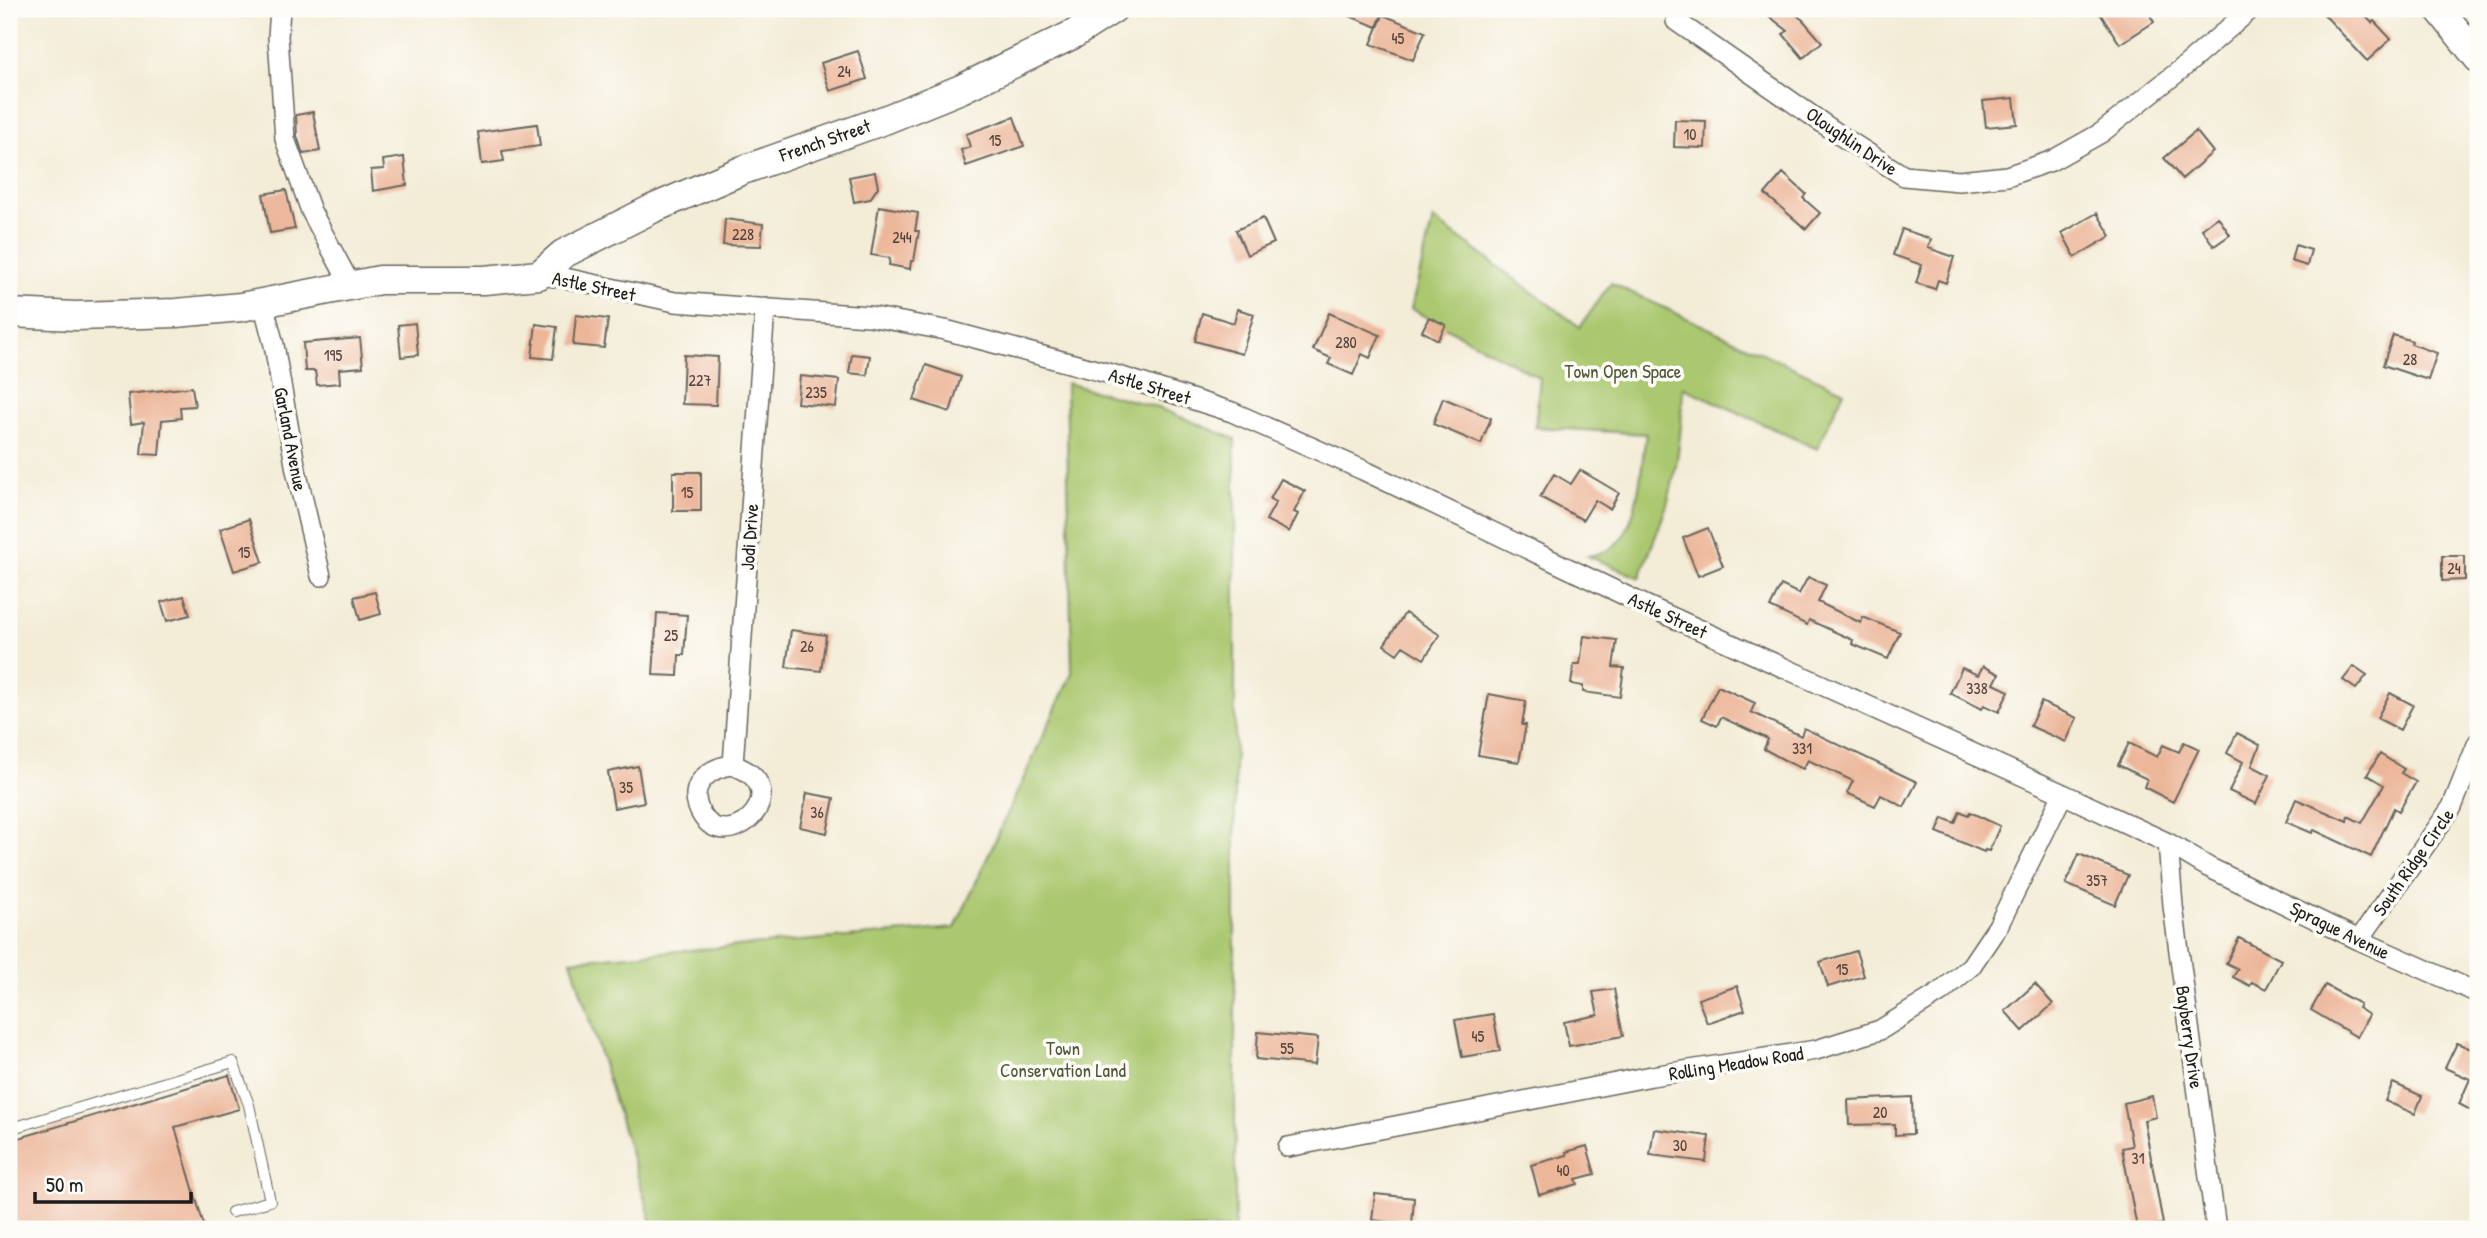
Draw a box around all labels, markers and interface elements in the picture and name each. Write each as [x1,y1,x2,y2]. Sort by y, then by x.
house number: 45 [1392,27,1405,49]
house number: 24 [837,60,851,82]
street label: Oloughlin Drive [1801,101,1903,181]
street label: French Street [775,112,874,168]
house number: 10 [1684,123,1696,145]
house number: 15 [989,129,1002,151]
house number: 228 [732,223,754,245]
house number: 244 [892,226,912,248]
street label: Astle Street [550,265,638,308]
house number: 280 [1335,331,1357,353]
house number: 195 [324,344,342,366]
house number: 28 [2403,348,2417,370]
park label: Town Open Space [1565,358,1682,384]
street label: Astle Street [1106,361,1195,411]
house number: 227 [689,369,712,391]
house number: 235 [805,381,827,403]
street label: Garland Avenue [268,385,314,493]
house number: 15 [681,481,694,503]
street label: Jodi Drive [734,502,764,571]
house number: 15 [238,541,251,563]
house number: 24 [2447,557,2461,579]
street label: Astle Street [1624,585,1712,645]
house number: 25 [664,624,678,646]
house number: 26 [800,635,814,657]
house number: 338 [1966,677,1988,699]
house number: 331 [1792,737,1812,759]
house number: 35 [619,776,633,798]
house number: 36 [810,801,824,823]
street label: South Ridge Circle [2366,803,2460,921]
house number: 357 [2086,869,2108,891]
street label: Sprague Avenue [2286,895,2395,965]
house number: 15 [1836,958,1849,980]
street label: Bayberry Drive [2170,984,2210,1090]
house number: 45 [1472,1025,1485,1047]
park label: Town Conservation Land [1000,1035,1126,1083]
house number: 55 [1280,1037,1294,1059]
street label: Rolling Meadow Road [1667,1039,1806,1086]
house number: 20 [1873,1101,1887,1123]
house number: 30 [1673,1134,1687,1156]
house number: 31 [2132,1147,2145,1169]
house number: 40 [1556,1159,1570,1181]
scale bar [35,1161,191,1205]
text: 50 m [46,1170,83,1199]

